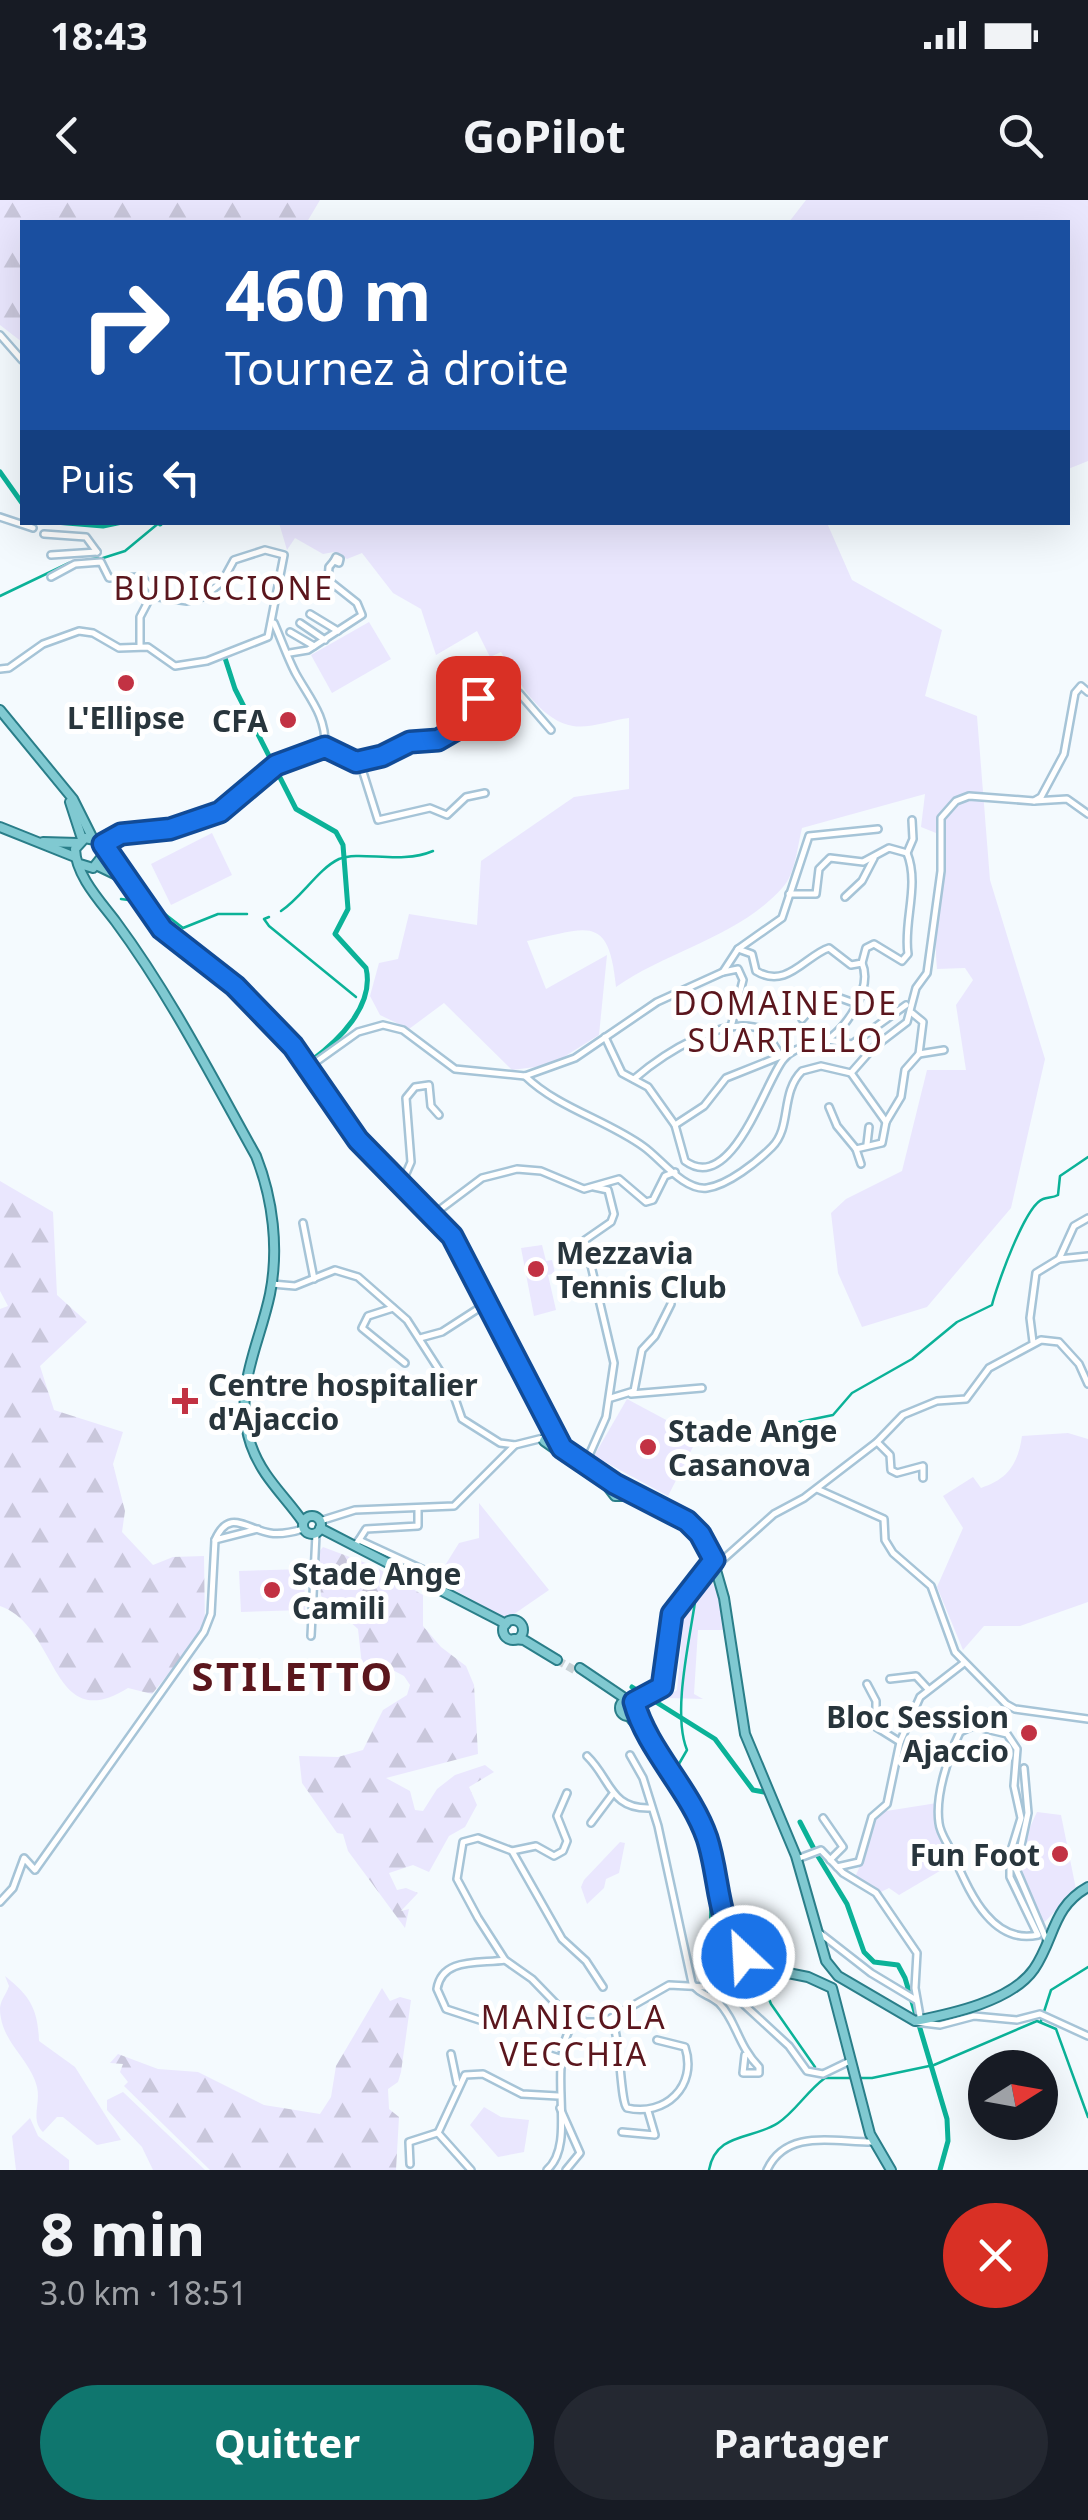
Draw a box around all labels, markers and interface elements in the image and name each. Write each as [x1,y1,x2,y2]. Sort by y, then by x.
text: 18:43 [50,9,148,61]
text: GoPilot [462,105,626,166]
icon: back [40,108,95,163]
icon: search [993,108,1048,163]
text: 460 m [225,246,432,342]
icon: right [60,260,190,390]
text: Tournez à droite [225,337,569,398]
icon: left [154,450,209,505]
text: Puis [60,452,134,504]
district label: BUDICCIONE [113,566,335,609]
pin [436,656,521,741]
icon: arrive [451,671,506,726]
marker: L'Ellipse [115,672,137,694]
place label: L'Ellipse [67,697,185,738]
place label: CFA [212,700,268,741]
marker: CFA [277,709,299,731]
district label: DOMAINE DE SUARTELLO [673,981,899,1061]
place label: Mezzavia Tennis Club [556,1232,727,1307]
marker: Mezzavia Tennis Club [525,1258,547,1280]
place label: Centre hospitalier d'Ajaccio [208,1364,478,1439]
marker: Centre hospitalier d'Ajaccio [172,1388,198,1414]
place label: Stade Ange Casanova [668,1410,837,1485]
marker: Stade Ange Casanova [637,1436,659,1458]
place label: Stade Ange Camili [292,1553,461,1628]
marker: Stade Ange Camili [261,1579,283,1601]
district label: STILETTO [191,1648,395,1703]
place label: Bloc Session Ajaccio [826,1696,1009,1771]
marker: Bloc Session Ajaccio [1018,1722,1040,1744]
place label: Fun Foot [910,1834,1040,1875]
marker: Fun Foot [1049,1843,1071,1865]
position arrow [692,1904,796,2008]
district label: MANICOLA VECCHIA [481,1995,667,2075]
north arrow [968,2050,1058,2140]
map controls [968,2050,1058,2140]
text: 8 min [40,2192,205,2274]
button: close [943,2203,1048,2308]
text: 3.0 km · 18:51 [40,2271,248,2314]
button: Quitter [40,2385,534,2500]
button: Partager [554,2385,1048,2500]

